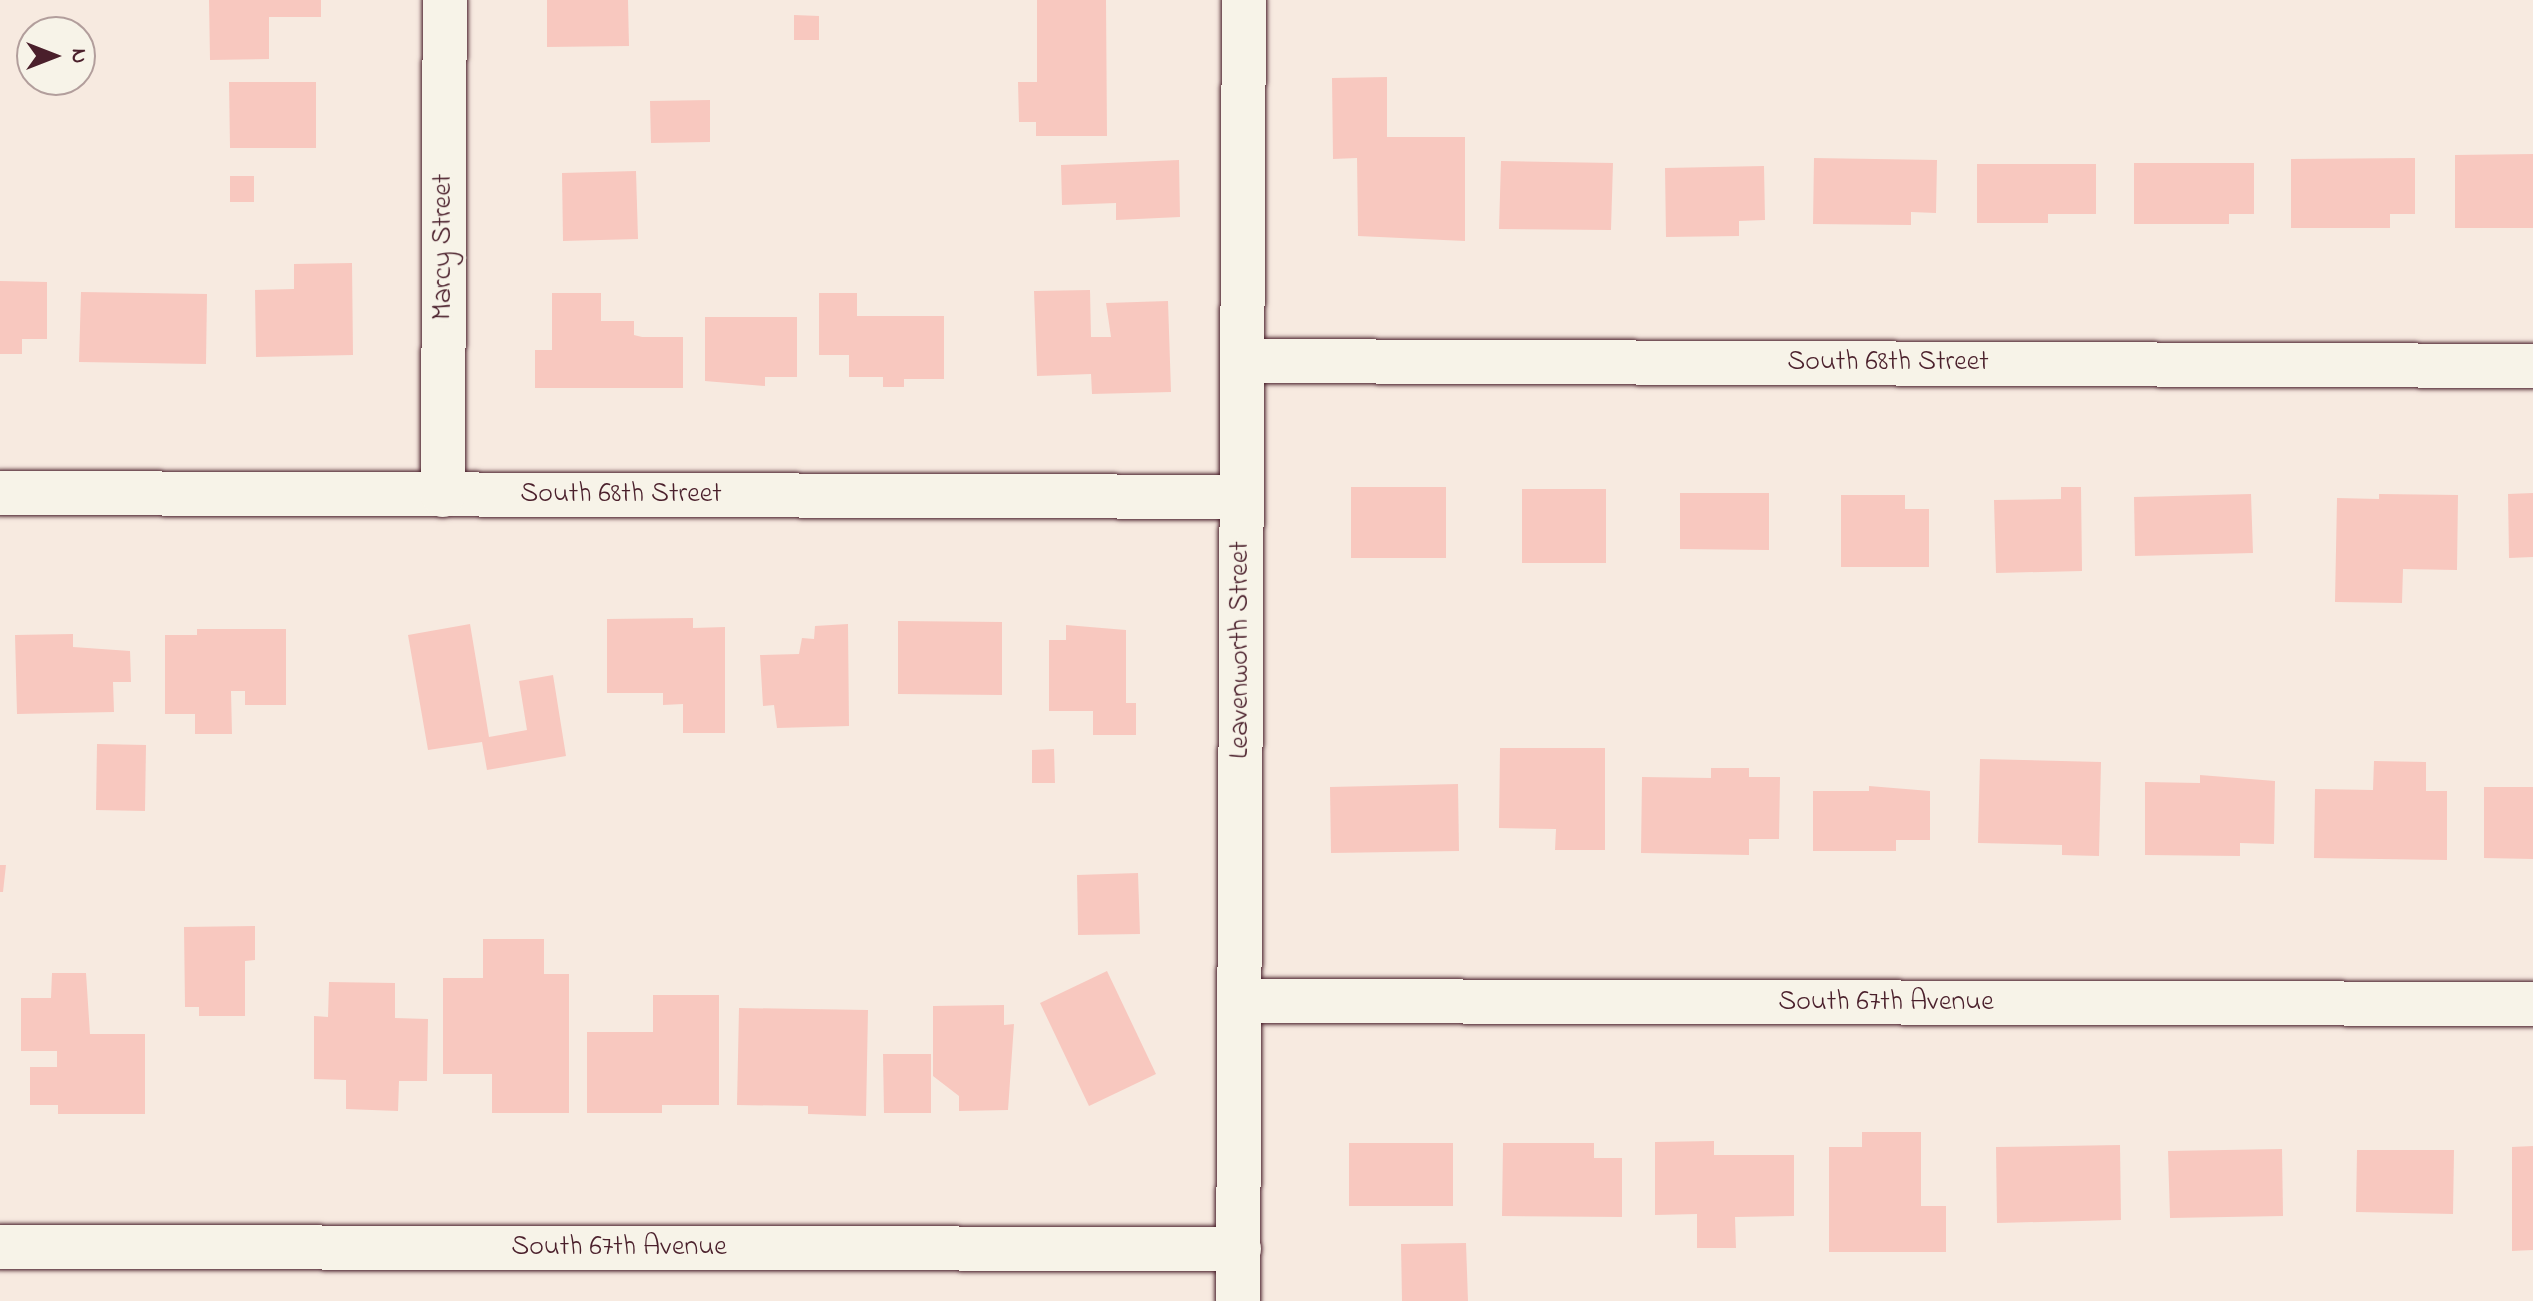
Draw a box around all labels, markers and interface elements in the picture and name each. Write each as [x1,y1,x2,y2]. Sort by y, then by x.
north arrow [16,16,96,96]
text: N [62,49,94,63]
street label: Marcy Street [427,174,461,320]
street label: South 68th Street [1787,346,1989,380]
street label: South 68th Street [520,478,722,512]
street label: Leavenworth Street [1224,541,1258,759]
street label: South 67th Avenue [1778,986,1994,1020]
street label: South 67th Avenue [511,1231,727,1265]

